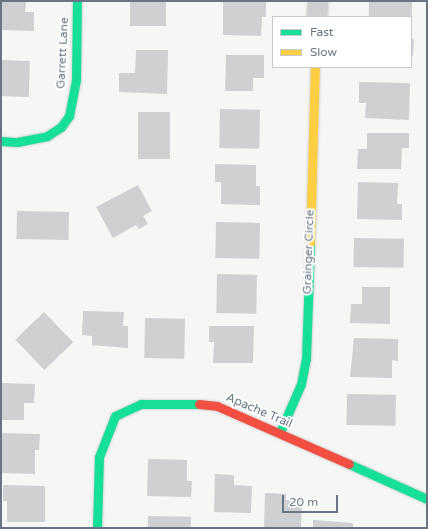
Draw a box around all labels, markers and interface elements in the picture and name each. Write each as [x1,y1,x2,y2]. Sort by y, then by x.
legend [272,16,412,68]
street label: Garrett Lane [54,17,72,89]
text: Fast [310,25,333,39]
text: Slow [310,45,337,59]
street label: Grainger Circle [300,209,318,295]
street label: Apache Trail [224,391,294,431]
scale bar [284,487,340,513]
text: 20 m [289,495,318,509]

